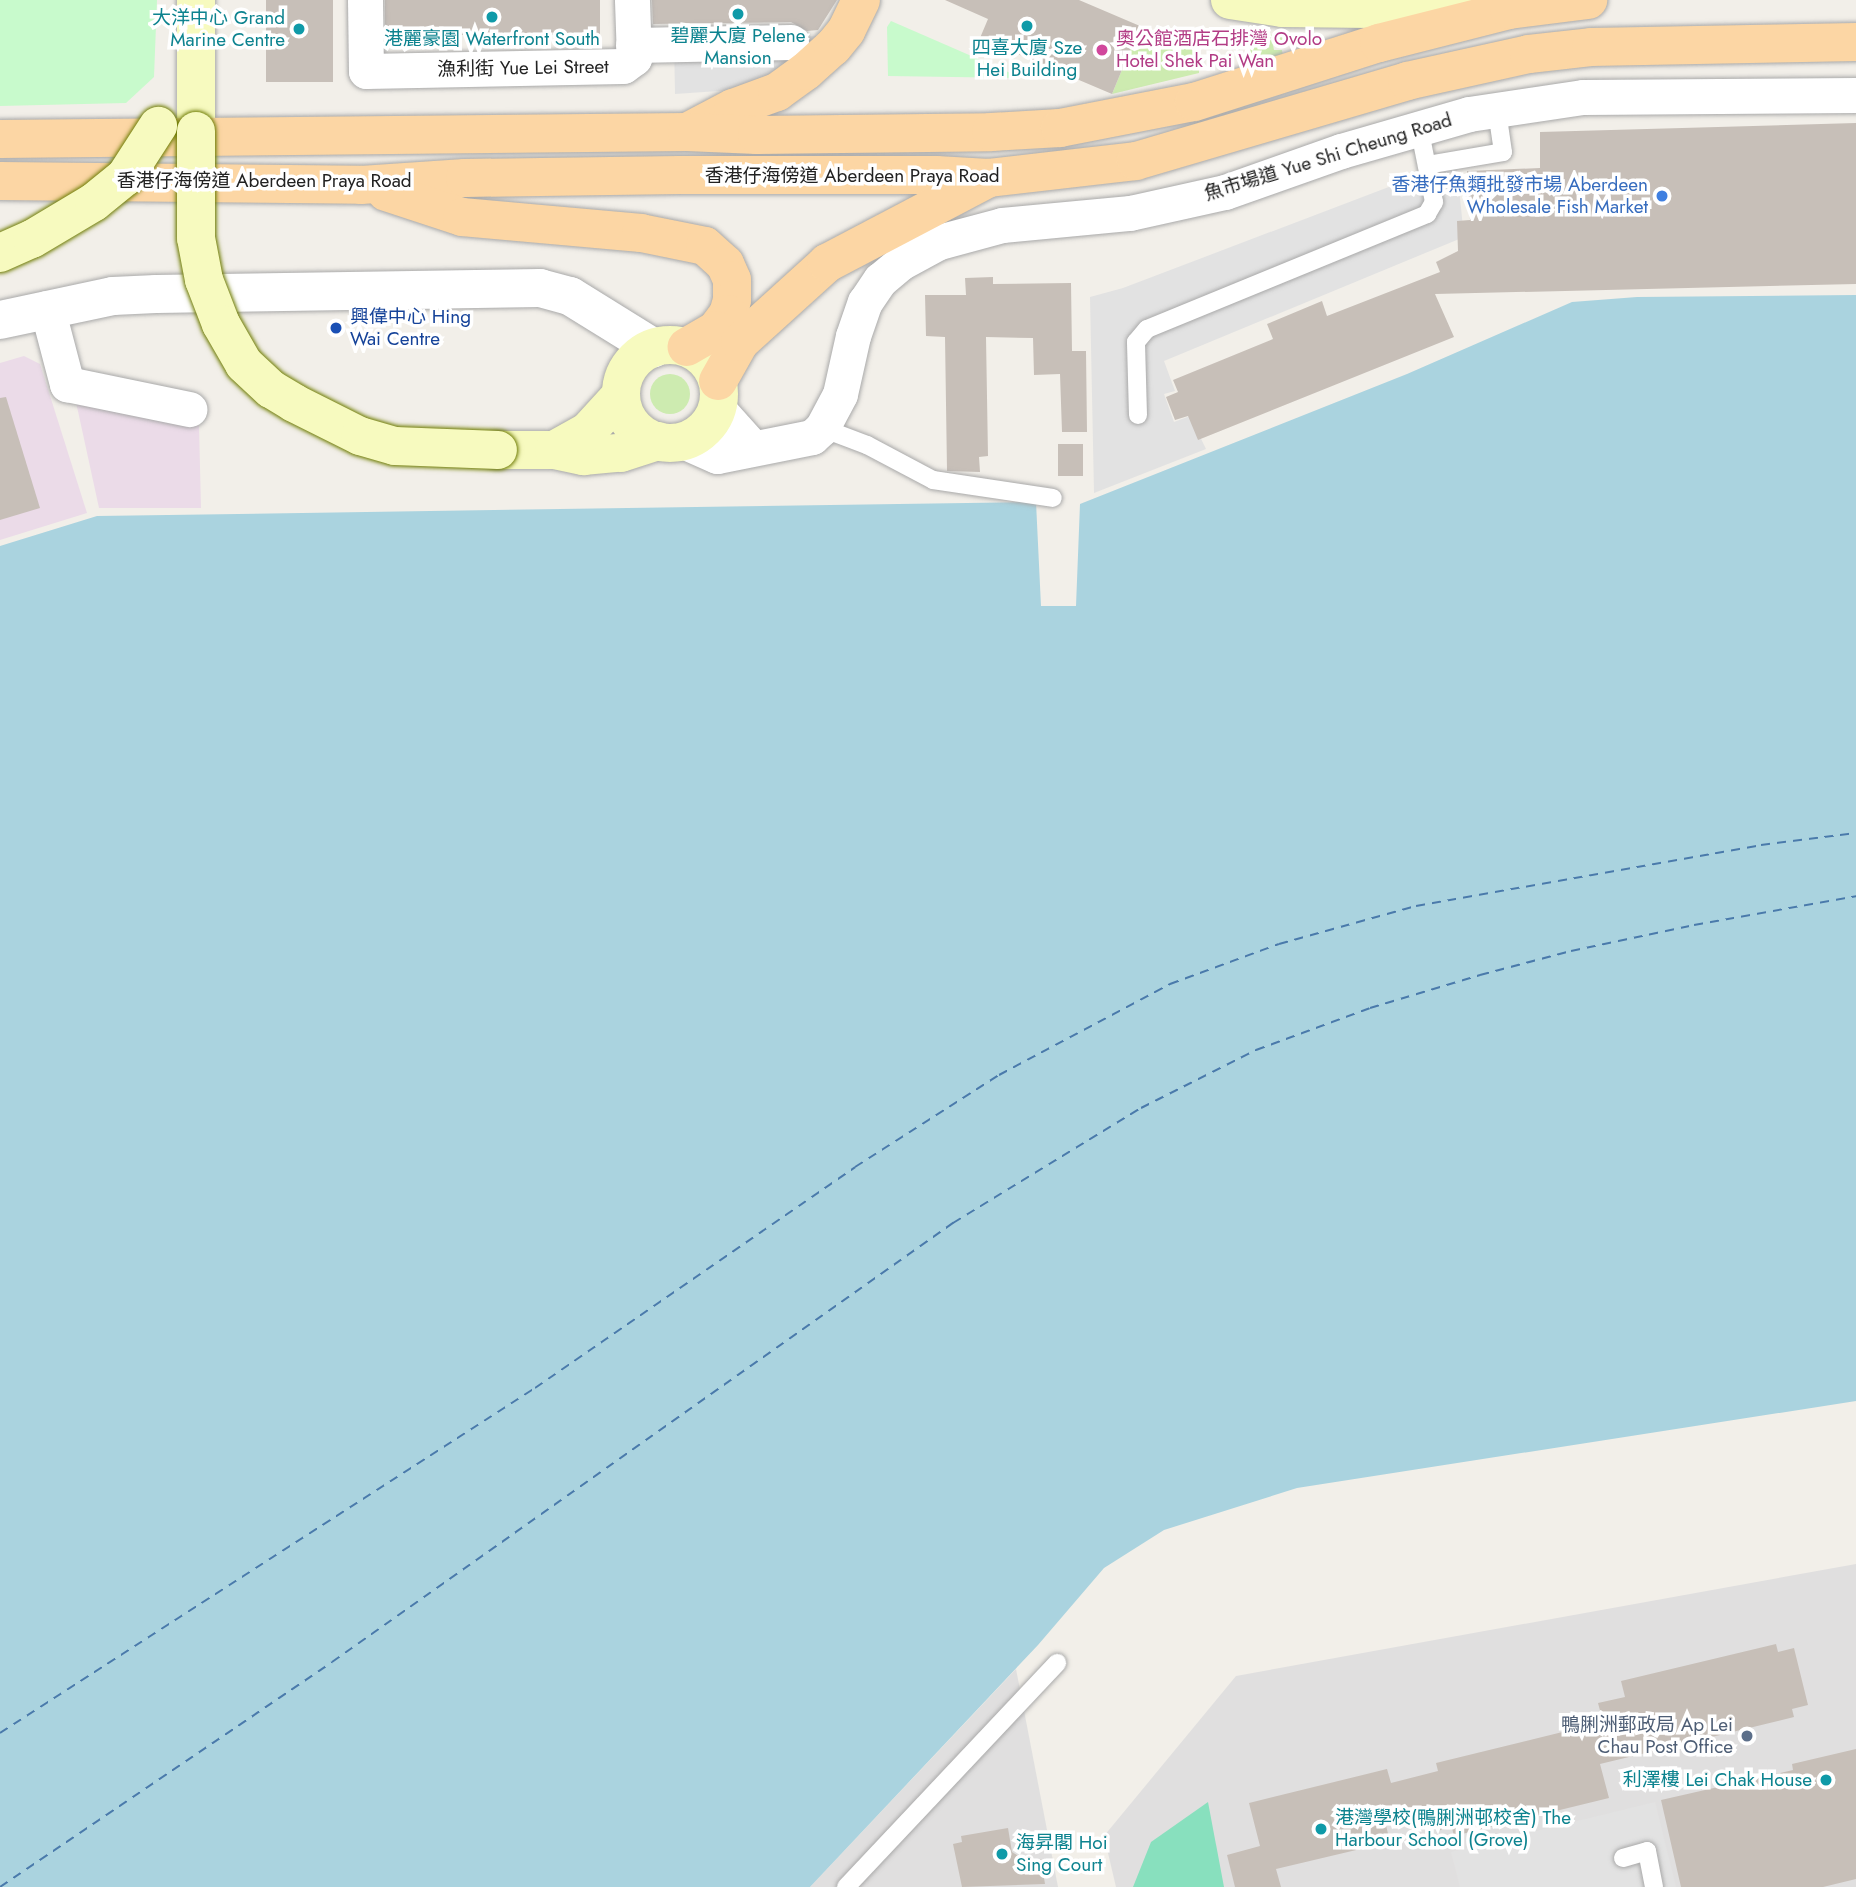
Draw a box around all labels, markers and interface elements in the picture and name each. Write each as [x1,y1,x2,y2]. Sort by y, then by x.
marker: 碧麗大廈 Pelene Mansion [730,6,746,22]
place label: 大洋中心 Grand Marine Centre [152,7,285,51]
marker: 港麗豪園 Waterfront South [484,9,500,25]
marker: 四喜大廈 Sze Hei Building [1019,18,1035,34]
marker: 大洋中心 Grand Marine Centre [291,21,307,37]
place label: 碧麗大廈 Pelene Mansion [670,25,806,69]
place label: 港麗豪園 Waterfront South [384,28,600,50]
place label: 奧公館酒店石排灣 Ovolo Hotel Shek Pai Wan [1116,28,1322,72]
place label: 四喜大廈 Sze Hei Building [972,37,1082,81]
marker: 奧公館酒店石排灣 Ovolo Hotel Shek Pai Wan [1094,42,1110,58]
street label: 漁利街 Yue Lei Street [437,55,609,81]
street label: 魚市場道 Yue Shi Cheung Road [1202,108,1454,206]
street label: 香港仔海傍道 Aberdeen Praya Road [704,165,1000,187]
street label: 香港仔海傍道 Aberdeen Praya Road [116,170,412,192]
place label: 香港仔魚類批發市場 Aberdeen Wholesale Fish Market [1391,174,1648,218]
marker: 香港仔魚類批發市場 Aberdeen Wholesale Fish Market [1654,188,1670,204]
place label: 興偉中心 Hing Wai Centre [350,306,471,350]
marker: 興偉中心 Hing Wai Centre [328,320,344,336]
place label: 鴨脷洲郵政局 Ap Lei Chau Post Office [1561,1714,1733,1758]
marker: 鴨脷洲郵政局 Ap Lei Chau Post Office [1739,1728,1755,1744]
place label: 利澤樓 Lei Chak House [1623,1769,1812,1791]
marker: 利澤樓 Lei Chak House [1818,1772,1834,1788]
place label: 港灣學校(鴨脷洲邨校舍) The Harbour School (Grove) [1335,1807,1571,1851]
marker: 港灣學校(鴨脷洲邨校舍) The Harbour School (Grove) [1313,1821,1329,1837]
place label: 海昇閣 Hoi Sing Court [1016,1832,1108,1876]
marker: 海昇閣 Hoi Sing Court [994,1846,1010,1862]

